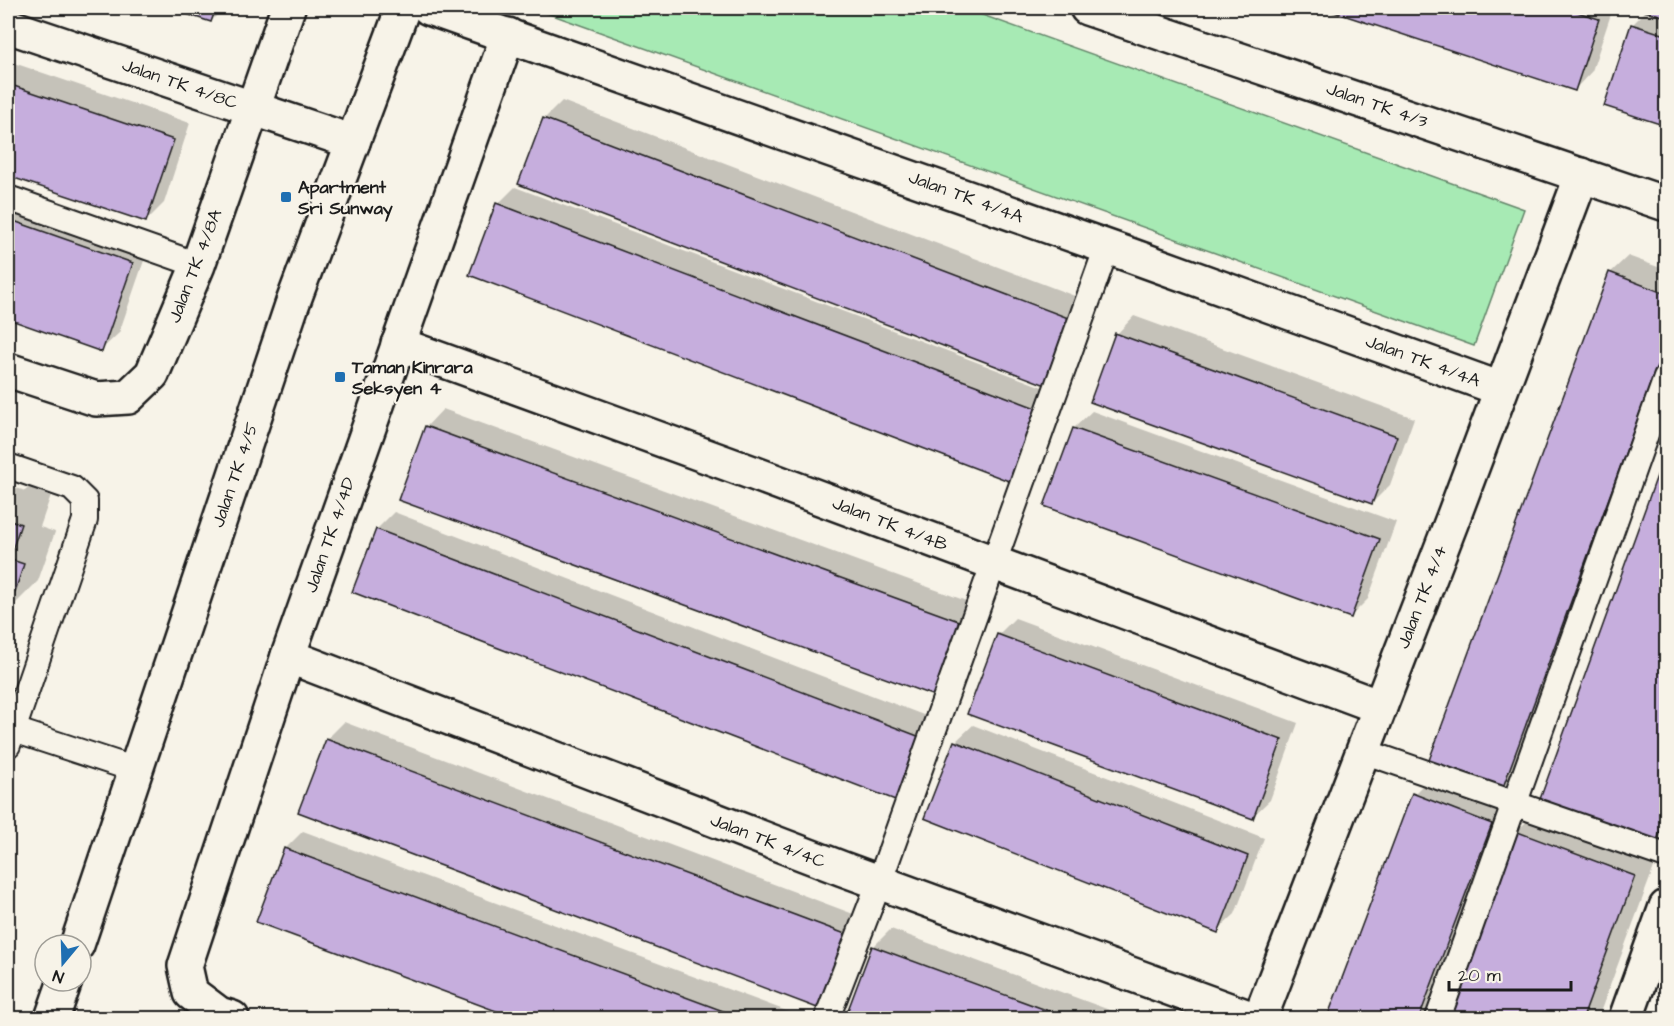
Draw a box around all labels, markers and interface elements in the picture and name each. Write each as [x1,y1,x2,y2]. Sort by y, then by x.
street label: Jalan TK 4/8C [119,52,242,116]
street label: Jalan TK 4/3 [1323,76,1431,134]
street label: Jalan TK 4/4A [905,165,1027,229]
place label: Apartment Sri Sunway [297,175,393,222]
marker: Apartment Sri Sunway [279,190,293,204]
street label: Jalan TK 4/8A [162,205,228,326]
street label: Jalan TK 4/4A [1362,329,1484,393]
place label: Taman Kinrara Seksyen 4 [351,355,473,402]
marker: Taman Kinrara Seksyen 4 [333,370,347,384]
street label: Jalan TK 4/5 [205,419,265,531]
street label: Jalan TK 4/4D [299,474,362,596]
street label: Jalan TK 4/4B [829,491,951,558]
street label: Jalan TK 4/4 [1391,542,1453,652]
street label: Jalan TK 4/4C [707,808,829,875]
north arrow [33,933,93,993]
scale bar [1449,954,1570,992]
text: 20 m [1458,963,1501,988]
text: N [50,964,67,988]

